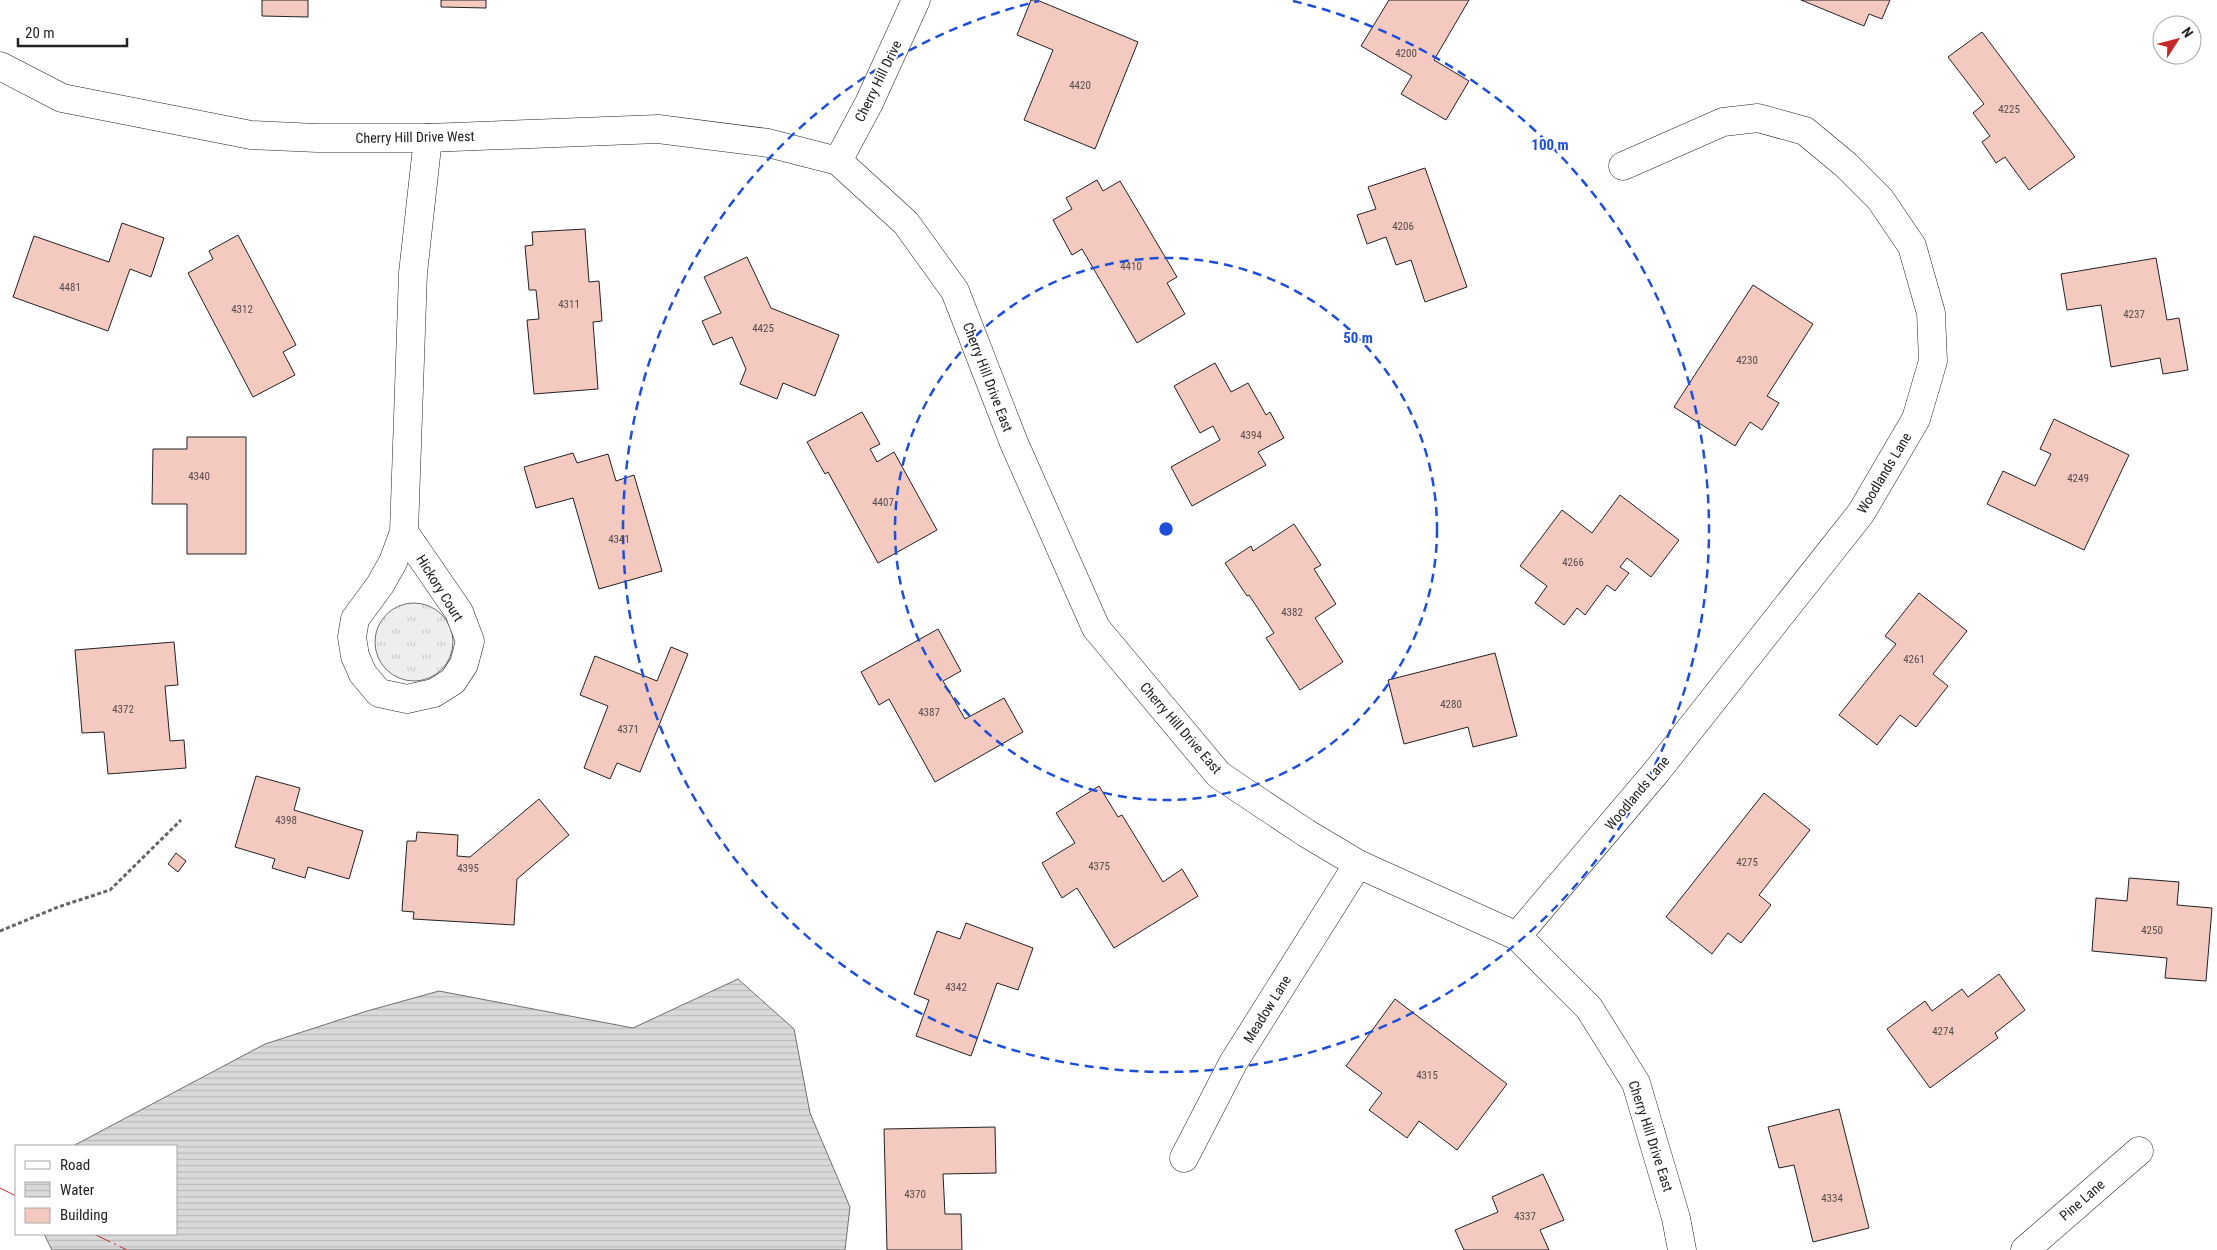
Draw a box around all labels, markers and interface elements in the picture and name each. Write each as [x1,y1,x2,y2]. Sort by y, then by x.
scale bar [18,15,126,47]
north arrow [2152,15,2202,65]
text: 20 m [25,24,55,42]
text: N [2179,24,2197,41]
street label: Cherry Hill Drive [851,37,905,124]
house number: 4200 [1395,47,1417,60]
house number: 4420 [1069,79,1091,92]
house number: 4225 [1998,103,2020,116]
street label: Cherry Hill Drive West [355,128,475,146]
text: 100 m [1531,136,1569,154]
house number: 4206 [1392,220,1414,233]
house number: 4410 [1120,260,1142,273]
house number: 4481 [59,281,81,294]
house number: 4311 [558,298,580,311]
house number: 4312 [231,303,253,316]
house number: 4237 [2123,308,2145,321]
street label: Cherry Hill Drive East [960,320,1016,434]
house number: 4425 [752,322,774,335]
text: 50 m [1343,329,1373,347]
house number: 4230 [1736,354,1758,367]
house number: 4394 [1240,429,1262,442]
street label: Woodlands Lane [1854,429,1915,516]
house number: 4340 [188,470,210,483]
house number: 4249 [2067,472,2089,485]
house number: 4407 [872,496,894,509]
centre of rings [1157,520,1175,538]
house number: 4341 [608,533,630,546]
street label: Hickory Court [413,552,467,624]
house number: 4266 [1562,556,1584,569]
house number: 4382 [1281,606,1303,619]
house number: 4261 [1903,653,1925,666]
street label: Cherry Hill Drive East [1137,679,1225,777]
house number: 4280 [1440,698,1462,711]
house number: 4372 [112,703,134,716]
house number: 4387 [918,706,940,719]
house number: 4371 [617,723,639,736]
street label: Woodlands Lane [1601,753,1673,833]
house number: 4398 [275,814,297,827]
house number: 4275 [1736,856,1758,869]
house number: 4375 [1088,860,1110,873]
house number: 4395 [457,862,479,875]
house number: 4250 [2141,924,2163,937]
street label: Meadow Lane [1240,972,1294,1046]
house number: 4342 [945,981,967,994]
house number: 4274 [1932,1025,1954,1038]
house number: 4315 [1416,1069,1438,1082]
street label: Cherry Hill Drive East [1625,1078,1677,1194]
legend [15,1145,178,1235]
text: Road [60,1156,90,1174]
street label: Pine Lane [2056,1176,2108,1224]
text: Water [60,1181,95,1199]
house number: 4370 [904,1188,926,1201]
house number: 4334 [1821,1192,1843,1205]
text: Building [60,1206,108,1224]
house number: 4337 [1514,1210,1536,1223]

